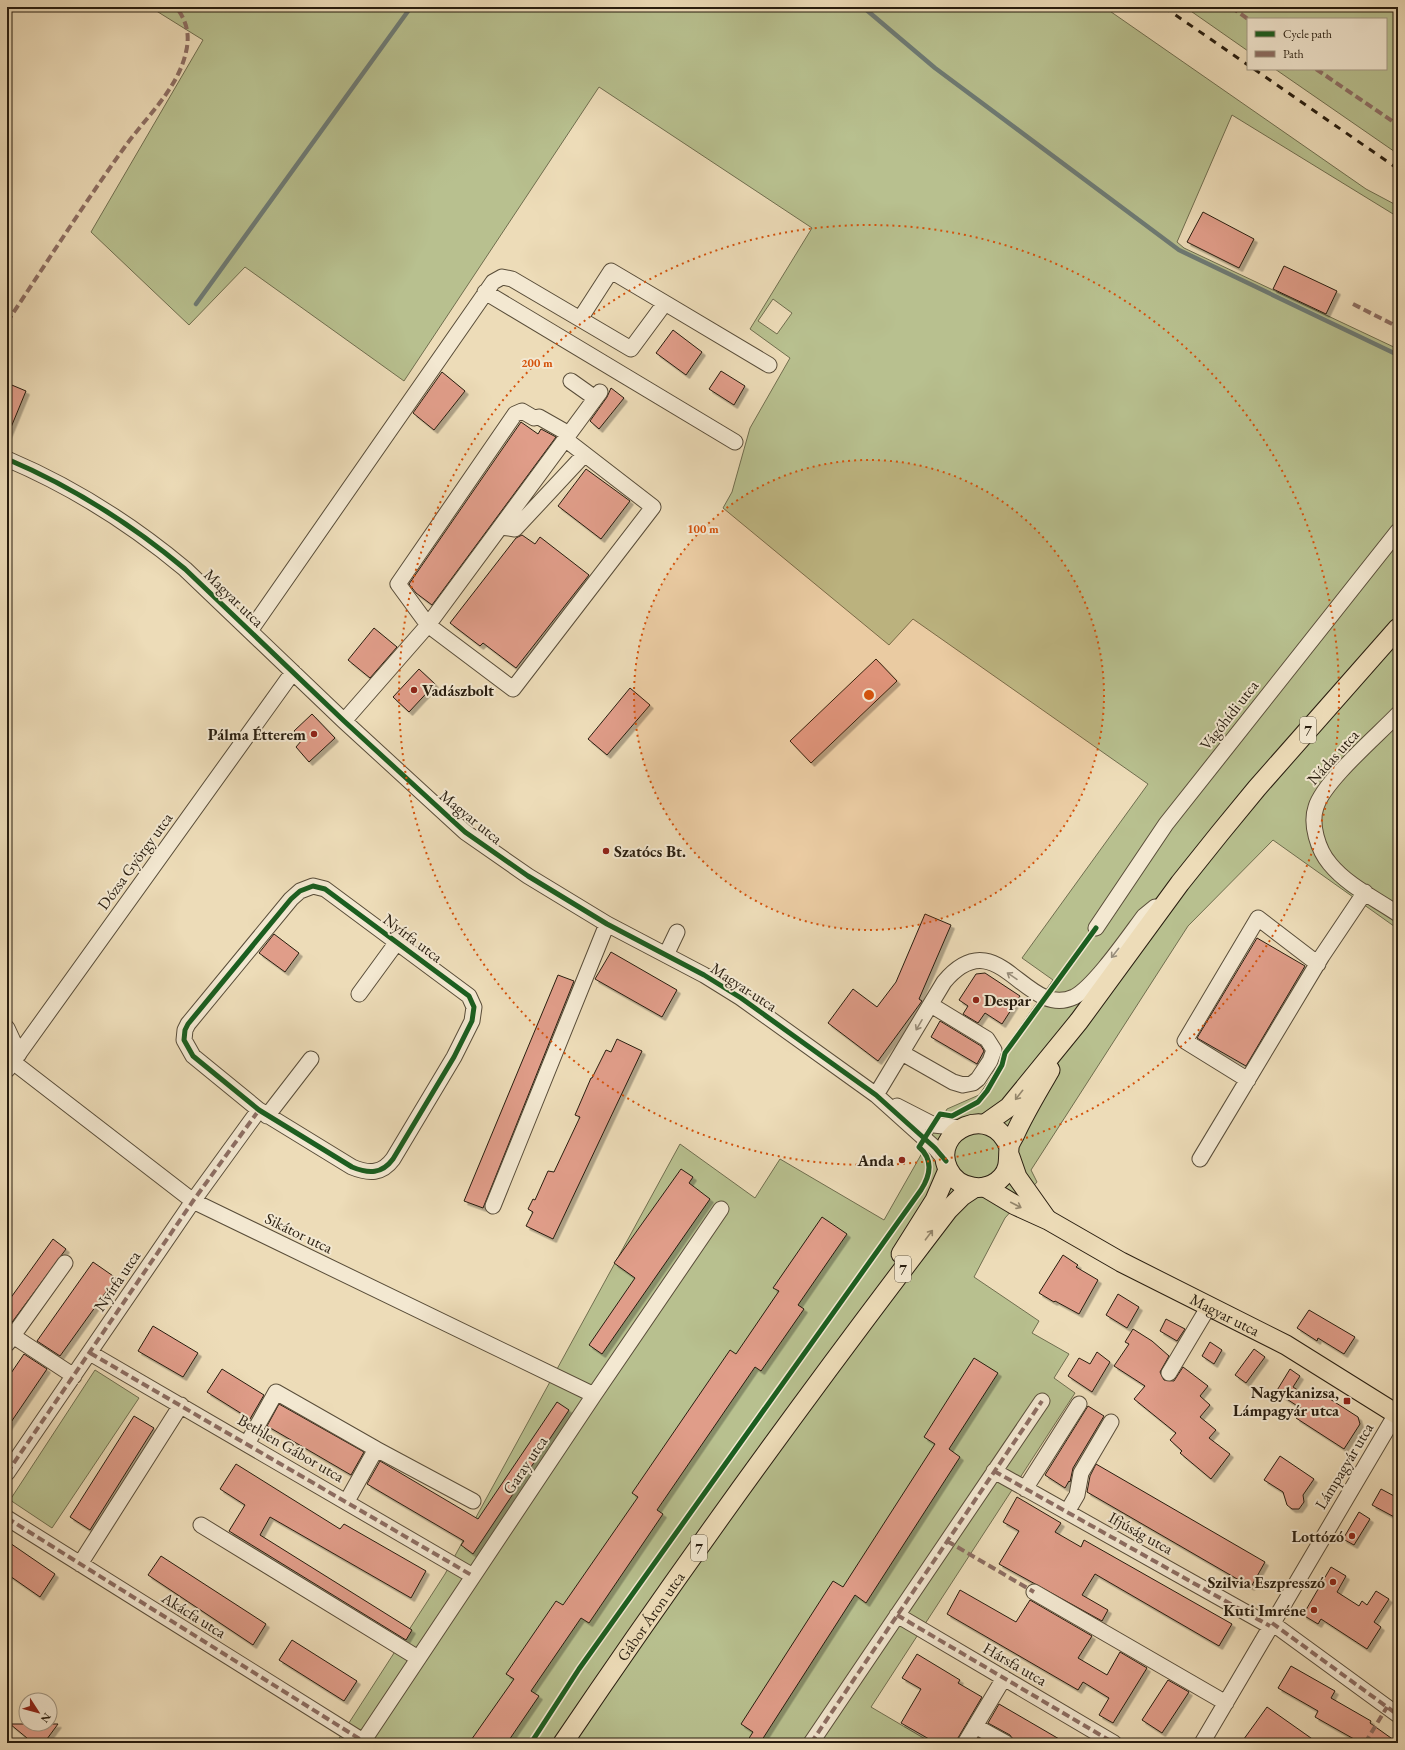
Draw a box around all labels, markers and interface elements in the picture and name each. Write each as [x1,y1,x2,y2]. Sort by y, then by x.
legend [1247,18,1387,70]
text: Cycle path [1283,26,1332,42]
text: Path [1283,46,1304,62]
text: 200 m [521,355,553,371]
text: 100 m [687,521,719,537]
street label: Magyar utca [200,564,269,632]
street label: Vágóhídi utca [1195,675,1263,754]
place label: Vadászbolt [422,680,494,701]
marker: Vadászbolt [409,685,419,695]
centre of rings [862,688,876,702]
road number: 7 [1300,717,1316,743]
place label: Pálma Étterem [208,724,306,745]
street label: Nádas utca [1302,724,1364,789]
marker: Pálma Étterem [309,729,319,739]
street label: Magyar utca [435,785,507,849]
street label: Dózsa György utca [93,808,178,914]
place label: Szatócs Bt. [614,841,686,862]
marker: Szatócs Bt. [601,846,611,856]
street label: Nyírfa utca [379,909,447,968]
one-way arrow [1111,947,1120,958]
street label: Magyar utca [707,958,782,1017]
one-way arrow [1007,972,1018,980]
place label: Despar [984,990,1031,1011]
marker: Despar [971,995,981,1005]
one-way arrow [914,1019,922,1031]
one-way arrow [1014,1089,1023,1100]
place label: Anda [857,1150,895,1171]
marker: Anda [897,1155,907,1165]
one-way arrow [1010,1202,1022,1209]
street label: Sikátor utca [262,1208,337,1259]
one-way arrow [925,1229,933,1240]
street label: Nyírfa utca [89,1246,145,1316]
road number: 7 [895,1256,911,1282]
street label: Magyar utca [1187,1288,1264,1341]
place label: Nagykanizsa, Lámpagyár utca [1233,1382,1340,1421]
marker: Nagykanizsa, Lámpagyár utca [1342,1396,1352,1406]
street label: Bethlen Gábor utca [234,1409,349,1487]
street label: Lámpagyár utca [1310,1418,1378,1513]
street label: Garay utca [498,1431,552,1498]
street label: Ifjúság utca [1105,1507,1177,1560]
place label: Lottózó [1291,1526,1344,1547]
marker: Lottózó [1347,1531,1357,1541]
road number: 7 [691,1535,707,1561]
street label: Gábor Áron utca [612,1567,689,1665]
place label: Szilvia Eszpresszó [1207,1572,1325,1593]
marker: Szilvia Eszpresszó [1328,1577,1338,1587]
street label: Akácfa utca [157,1587,231,1643]
place label: Kuti Imréne [1223,1600,1306,1621]
marker: Kuti Imréne [1309,1605,1319,1615]
street label: Hársfa utca [979,1637,1051,1691]
north arrow [18,1692,58,1732]
text: N [38,1710,54,1726]

